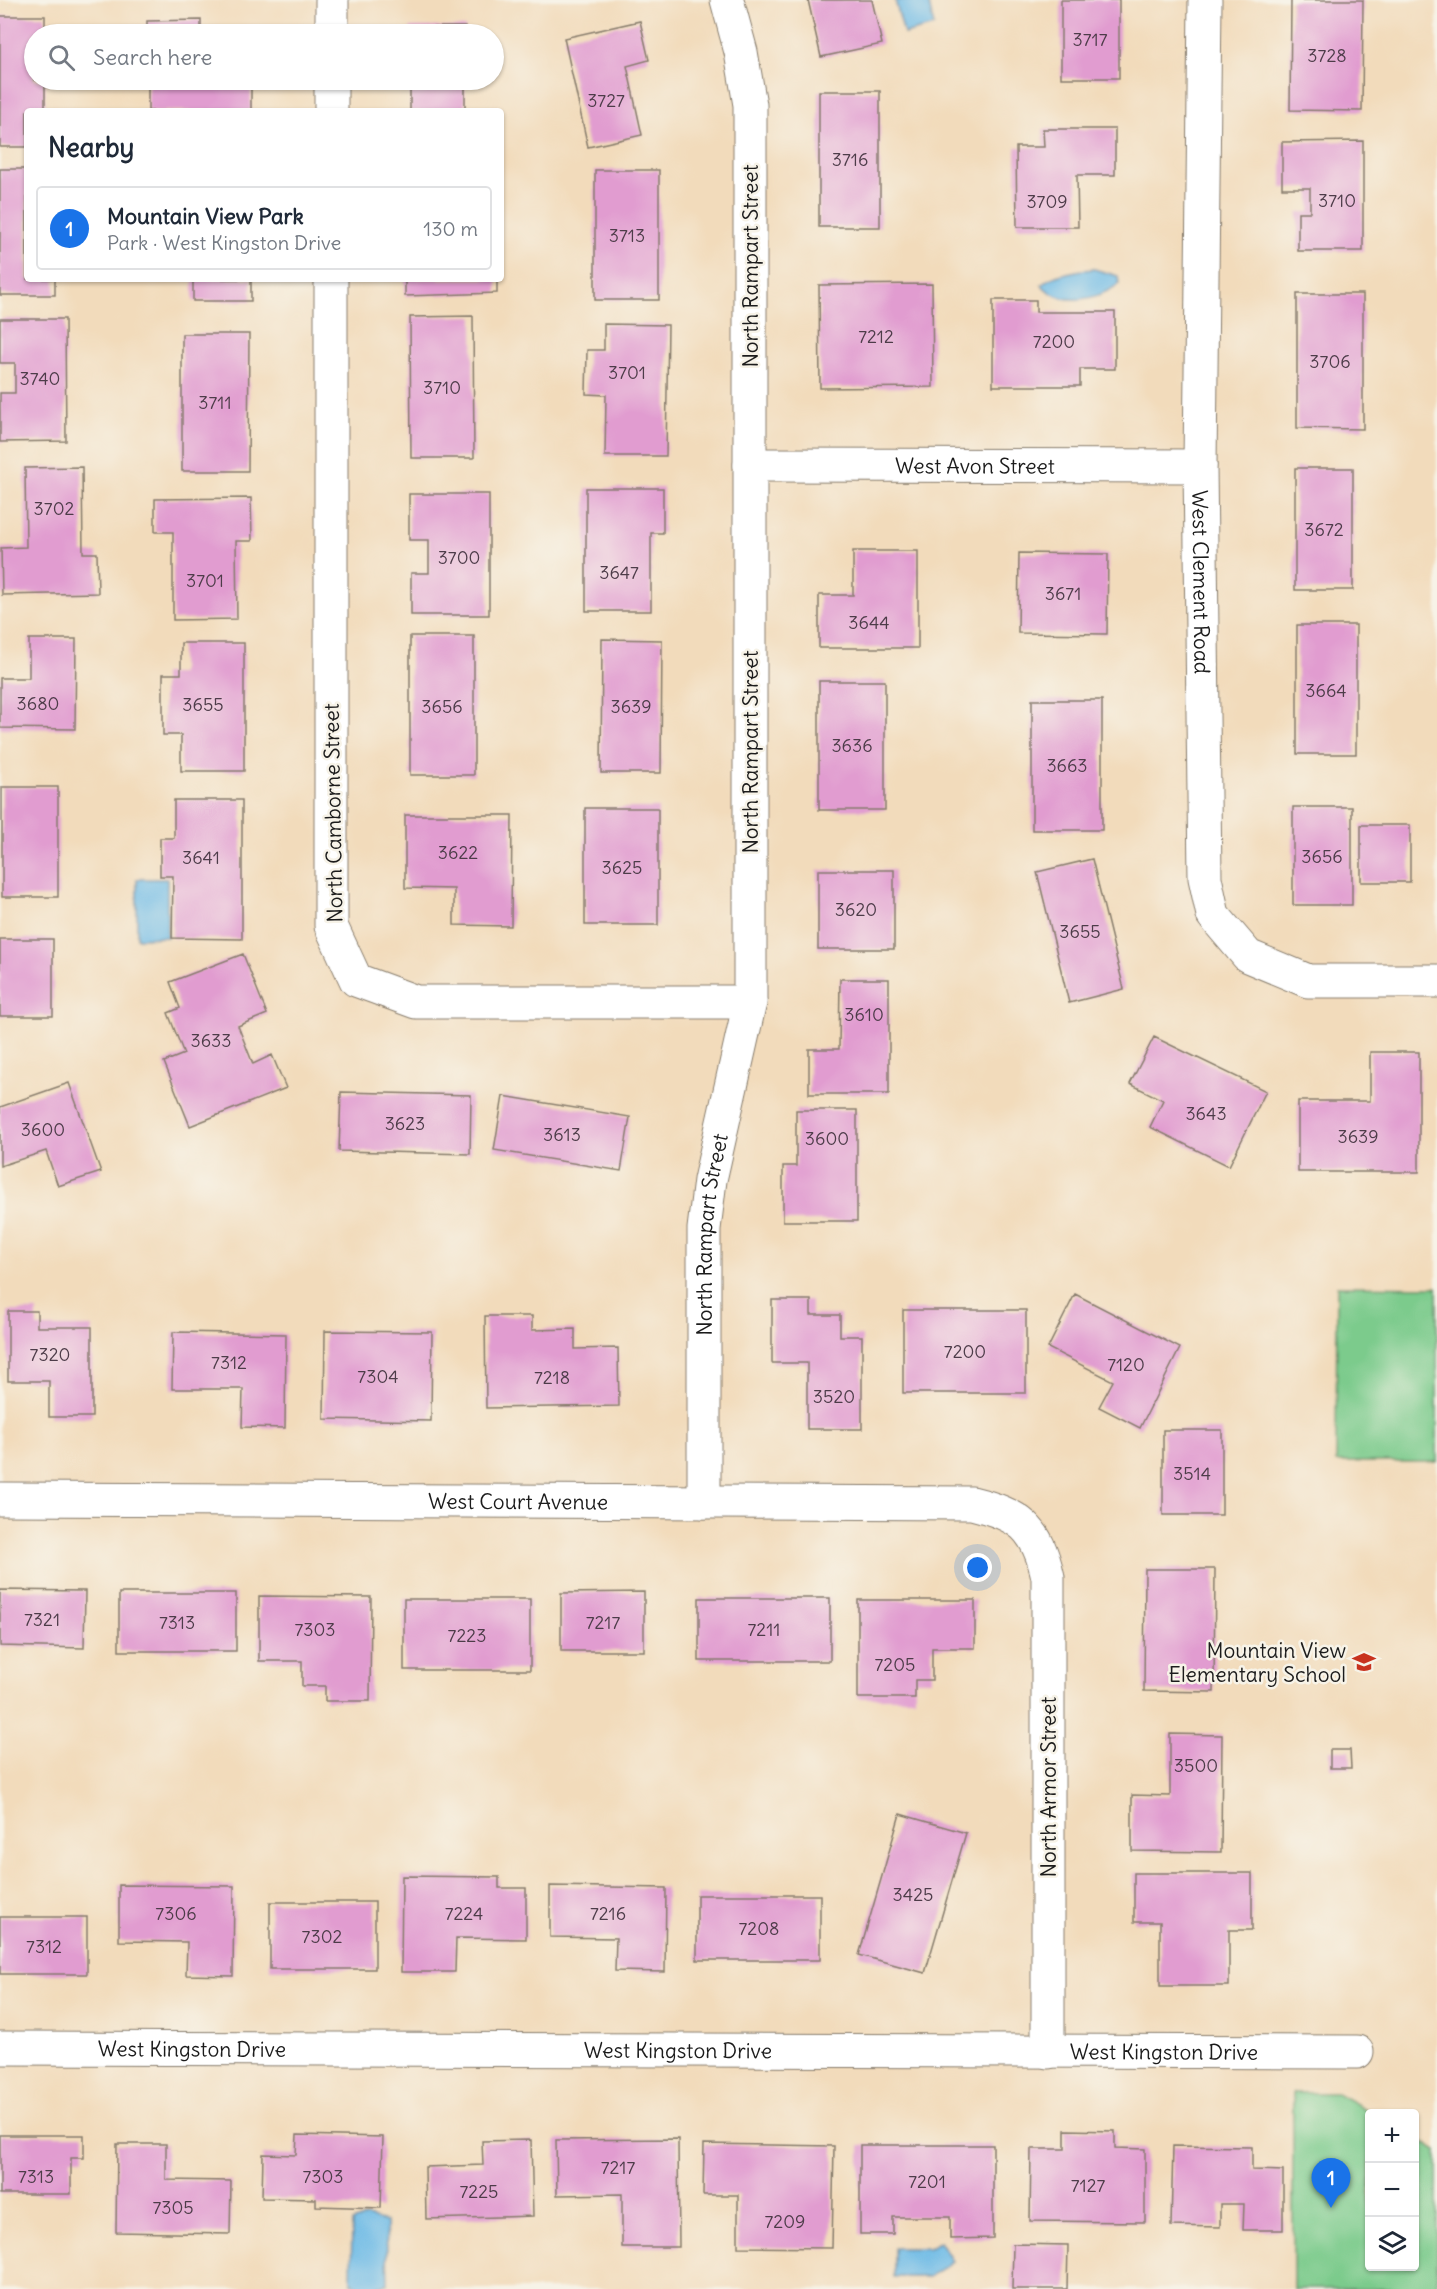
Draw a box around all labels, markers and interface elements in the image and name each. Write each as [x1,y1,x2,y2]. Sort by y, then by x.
search box [24,24,504,90]
house number: 3717 [1072,28,1108,51]
icon: search [45,41,78,74]
text: Search here [93,43,212,71]
house number: 3728 [1307,44,1347,67]
house number: 3727 [587,89,625,112]
text: Nearby [48,131,134,164]
house number: 3716 [832,148,868,171]
street label: North Rampart Street [737,164,764,368]
house number: 3710 [1318,189,1356,212]
house number: 3709 [1026,190,1068,213]
text: Mountain View Park [107,202,304,230]
text: 1 [66,216,73,241]
text: 130 m [423,216,478,241]
house number: 3713 [609,224,645,247]
text: Park · West Kingston Drive [107,230,341,255]
house number: 7212 [858,325,894,348]
house number: 7200 [1033,330,1075,353]
house number: 3706 [1309,350,1351,373]
house number: 3701 [608,361,646,384]
house number: 3740 [20,367,60,390]
house number: 3710 [423,376,461,399]
house number: 3711 [198,391,232,414]
street label: West Avon Street [895,452,1055,479]
street label: West Clement Road [1187,490,1216,674]
house number: 3702 [34,497,75,520]
house number: 3672 [1304,518,1344,541]
house number: 3700 [438,546,480,569]
house number: 3647 [599,561,639,584]
house number: 3701 [186,569,224,592]
house number: 3671 [1045,582,1081,605]
house number: 3644 [848,611,890,634]
street label: North Rampart Street [737,650,764,854]
house number: 3664 [1305,679,1347,702]
house number: 3680 [17,692,59,715]
house number: 3655 [182,693,224,716]
house number: 3656 [421,695,463,718]
house number: 3639 [610,695,652,718]
street label: North Camborne Street [318,703,348,923]
house number: 3636 [831,734,873,757]
house number: 3663 [1046,754,1088,777]
house number: 3622 [438,841,478,864]
house number: 3656 [1301,845,1343,868]
house number: 3641 [182,846,220,869]
house number: 3625 [602,856,642,879]
house number: 3620 [835,898,877,921]
house number: 3655 [1059,920,1101,943]
house number: 3610 [844,1003,884,1026]
house number: 3633 [190,1029,232,1052]
house number: 3643 [1185,1102,1227,1125]
house number: 3623 [385,1112,425,1135]
house number: 3600 [21,1118,65,1141]
house number: 3613 [543,1123,581,1146]
house number: 3639 [1337,1125,1379,1148]
house number: 3600 [805,1127,849,1150]
street label: North Rampart Street [690,1131,734,1336]
house number: 7200 [944,1340,986,1363]
house number: 7320 [30,1343,70,1366]
house number: 7312 [211,1351,247,1374]
house number: 7120 [1107,1353,1145,1376]
house number: 7304 [357,1365,399,1388]
house number: 7218 [534,1366,570,1389]
house number: 3520 [813,1385,855,1408]
house number: 3514 [1173,1462,1211,1485]
street label: West Court Avenue [428,1487,608,1515]
your location [963,1553,992,1582]
house number: 7321 [24,1608,60,1631]
house number: 7313 [159,1611,195,1634]
house number: 7217 [586,1611,621,1634]
house number: 7303 [294,1618,336,1641]
house number: 7211 [748,1618,780,1641]
house number: 7223 [448,1624,486,1647]
place label: Mountain View Elementary School [1169,1637,1346,1688]
school or university icon: Mountain View Elementary School [1351,1649,1377,1675]
house number: 7205 [875,1653,915,1676]
street label: North Armor Street [1035,1697,1062,1877]
house number: 3500 [1174,1754,1218,1777]
house number: 3425 [893,1883,933,1906]
house number: 7306 [155,1902,197,1925]
house number: 7224 [445,1902,483,1925]
house number: 7216 [590,1902,626,1925]
house number: 7208 [739,1917,779,1940]
house number: 7302 [302,1925,343,1948]
house number: 7312 [26,1935,62,1958]
street label: West Kingston Drive [98,2035,286,2062]
street label: West Kingston Drive [584,2036,772,2064]
street label: West Kingston Drive [1070,2038,1258,2065]
map controls [1365,2109,1419,2271]
button: + [1365,2109,1419,2163]
house number: 7217 [601,2156,636,2179]
pin: 1 [1312,2158,1350,2208]
button: − [1365,2163,1419,2217]
house number: 7313 [18,2165,54,2188]
house number: 7303 [302,2165,344,2188]
house number: 7201 [908,2170,946,2193]
house number: 7127 [1071,2174,1106,2197]
house number: 7225 [460,2180,498,2203]
house number: 7305 [152,2196,194,2219]
house number: 7209 [765,2210,805,2233]
button: layers [1365,2217,1419,2271]

